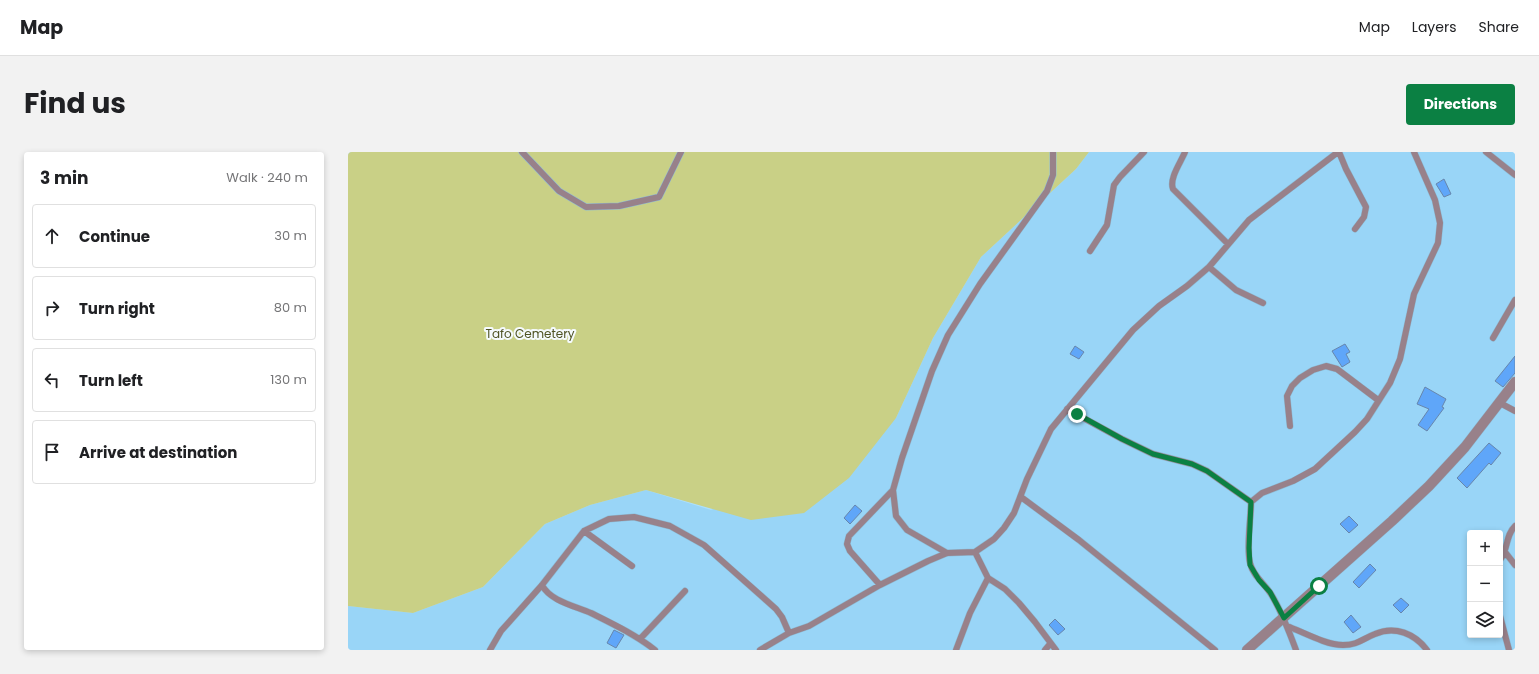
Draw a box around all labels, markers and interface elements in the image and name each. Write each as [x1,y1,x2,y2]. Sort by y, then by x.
text: Map [20,14,63,41]
text: Map [1359,17,1390,37]
text: Layers [1412,17,1456,37]
text: Share [1478,17,1519,37]
text: Find us [24,84,126,123]
button: Directions [1406,84,1515,125]
text: 3 min [40,166,88,190]
text: Walk · 240 m [226,168,308,187]
icon: ahead [41,225,63,247]
text: Continue [79,226,150,247]
text: 30 m [274,226,307,245]
icon: right [41,297,63,319]
text: Turn right [79,298,155,319]
text: 80 m [274,298,307,317]
park label: Tafo Cemetery [486,325,575,342]
icon: left [41,369,63,391]
text: Turn left [79,370,143,391]
text: 130 m [270,370,307,389]
route end [1068,405,1086,423]
icon: arrive [41,441,63,463]
text: Arrive at destination [79,442,237,463]
map controls [1467,530,1503,638]
button: + [1467,530,1503,566]
button: − [1467,566,1503,602]
route start [1310,577,1328,595]
button: layers [1467,602,1503,638]

